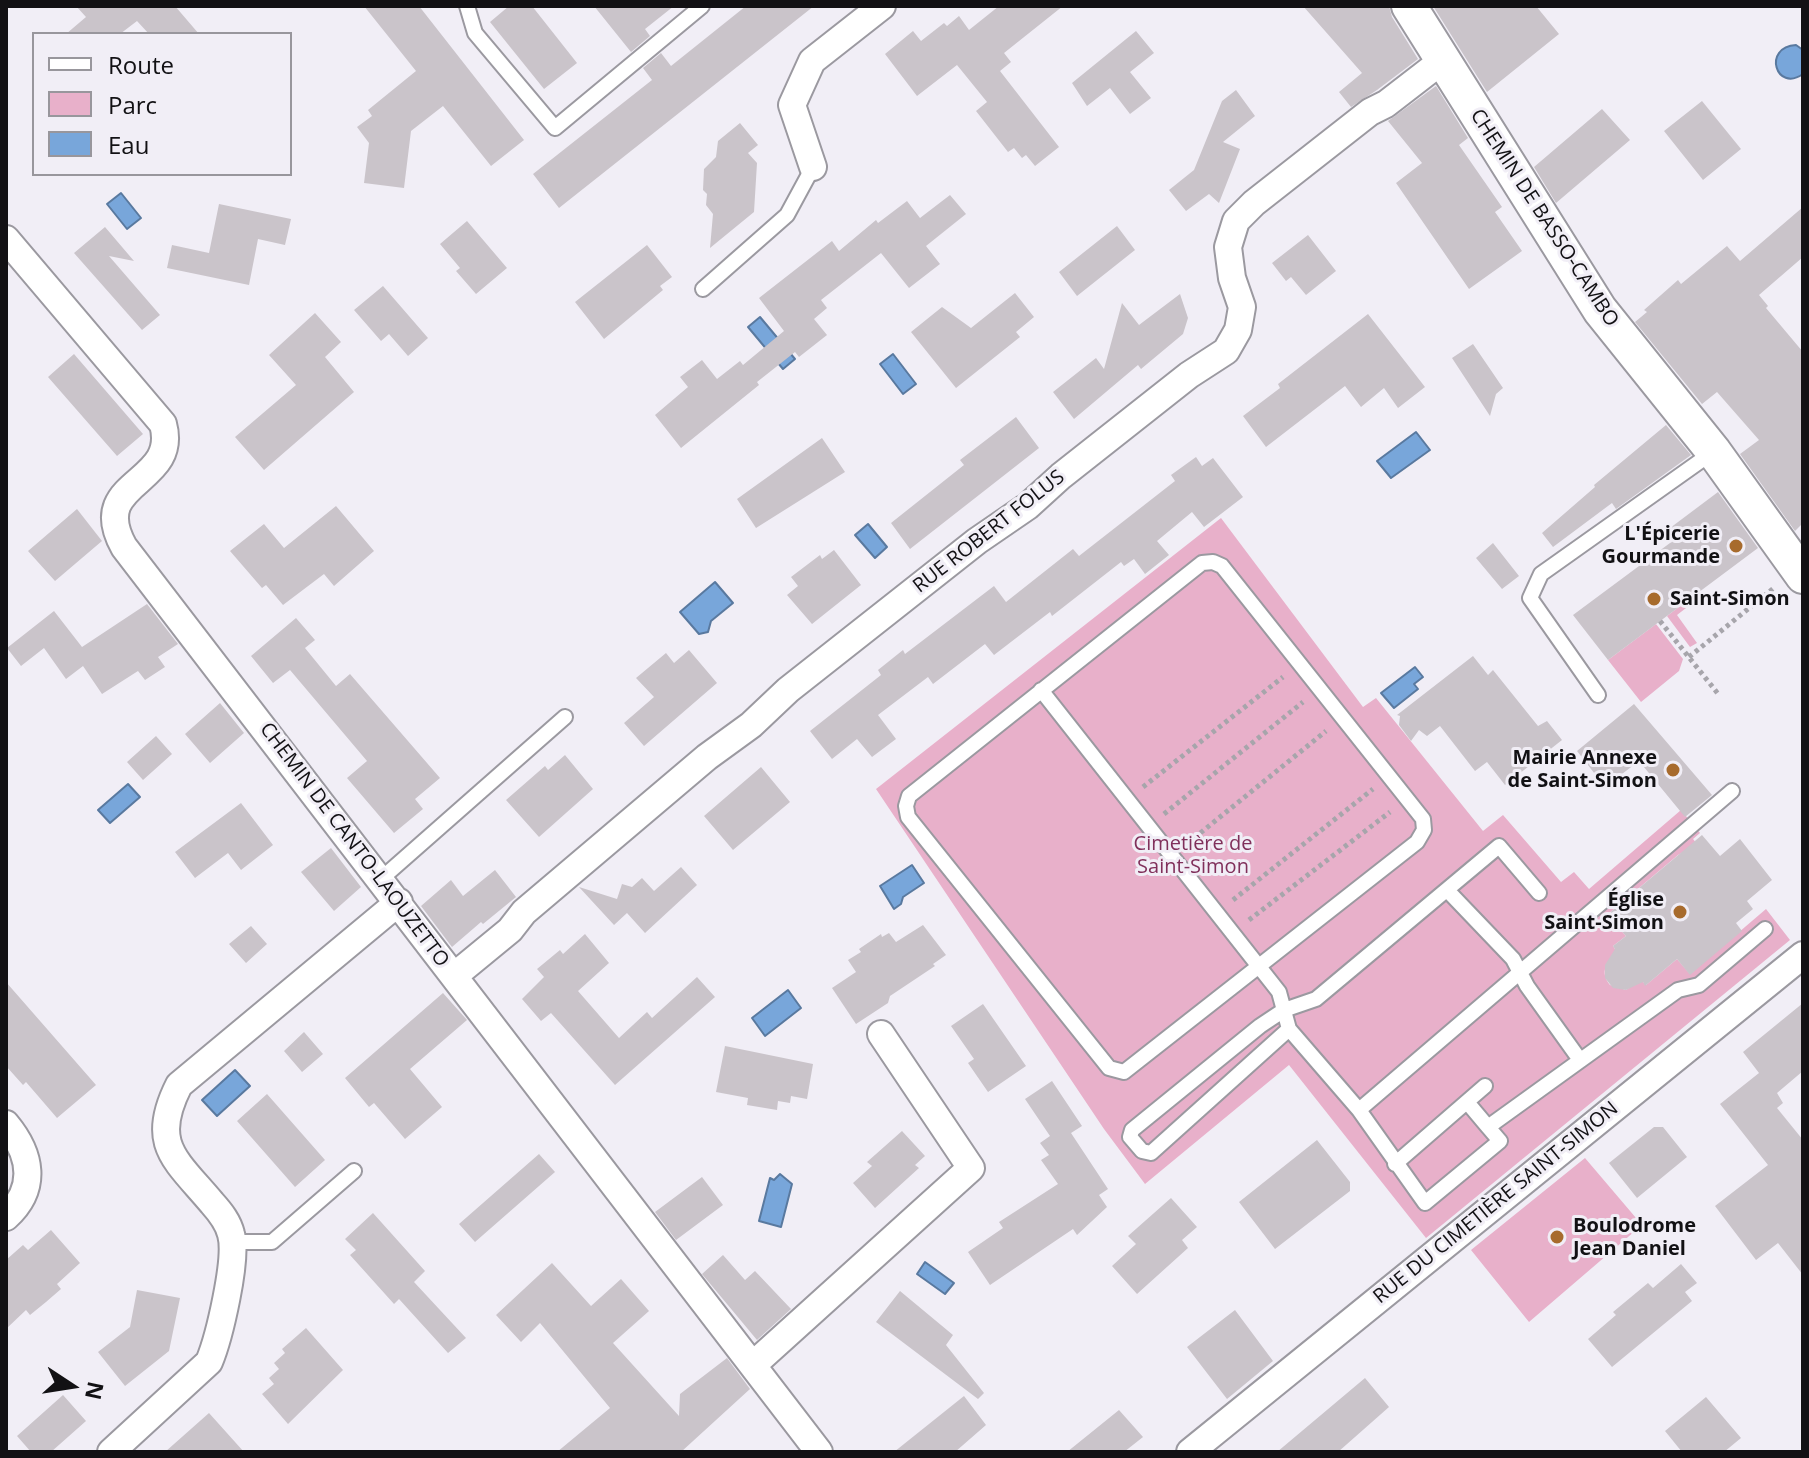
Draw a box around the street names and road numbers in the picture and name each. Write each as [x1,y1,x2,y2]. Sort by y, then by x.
street label: CHEMIN DE BASSO-CAMBO [1465,105,1623,331]
street label: RUE ROBERT FOLUS [908,465,1070,599]
street label: CHEMIN DE CANTO-LAOUZETTO [254,718,454,972]
street label: RUE DU CIMETIÈRE SAINT-SIMON [1369,1097,1623,1309]

